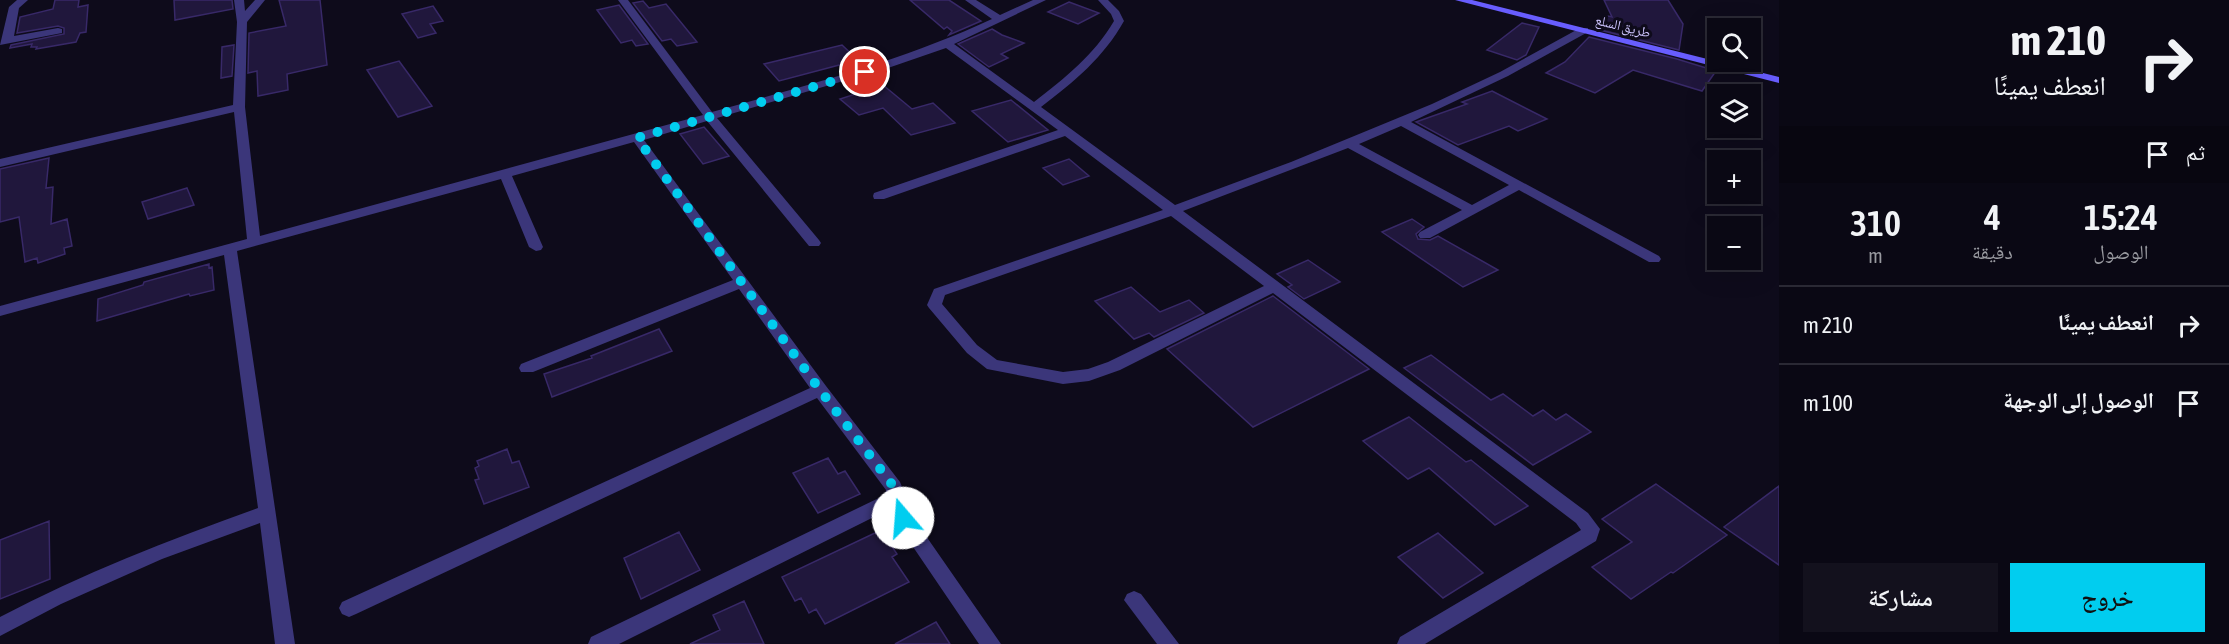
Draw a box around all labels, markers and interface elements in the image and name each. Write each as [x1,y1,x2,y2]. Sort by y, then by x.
street label: طريق السلع [1593,11,1652,43]
text: 210 m [2011,16,2106,64]
map controls [1707,18,1761,270]
button: search [1707,18,1761,72]
icon: right [2127,24,2205,102]
pin [839,46,890,97]
icon: arrive [848,55,881,88]
text: انعطف يمينًا [1993,70,2106,101]
button: layers [1707,84,1761,138]
icon: arrive [2141,138,2174,171]
text: ثم [2186,139,2205,165]
button: + [1707,150,1761,204]
text: 4 [1984,196,2001,238]
text: 15:24 [2084,196,2158,238]
text: 310 [1850,202,1901,244]
button: − [1707,216,1761,270]
text: دقيقة [1972,240,2013,263]
text: الوصول [2093,240,2149,263]
text: m [1868,244,1883,267]
text: انعطف يمينًا [2058,309,2154,335]
icon: right [2172,309,2205,342]
text: 210 m [1803,312,1853,338]
text: الوصول إلى الوجهة [2003,387,2154,413]
icon: arrive [2172,387,2205,420]
text: 100 m [1803,390,1853,416]
position arrow [871,486,935,550]
button: مشاركة [1803,563,1998,632]
button: خروج [2010,563,2205,632]

